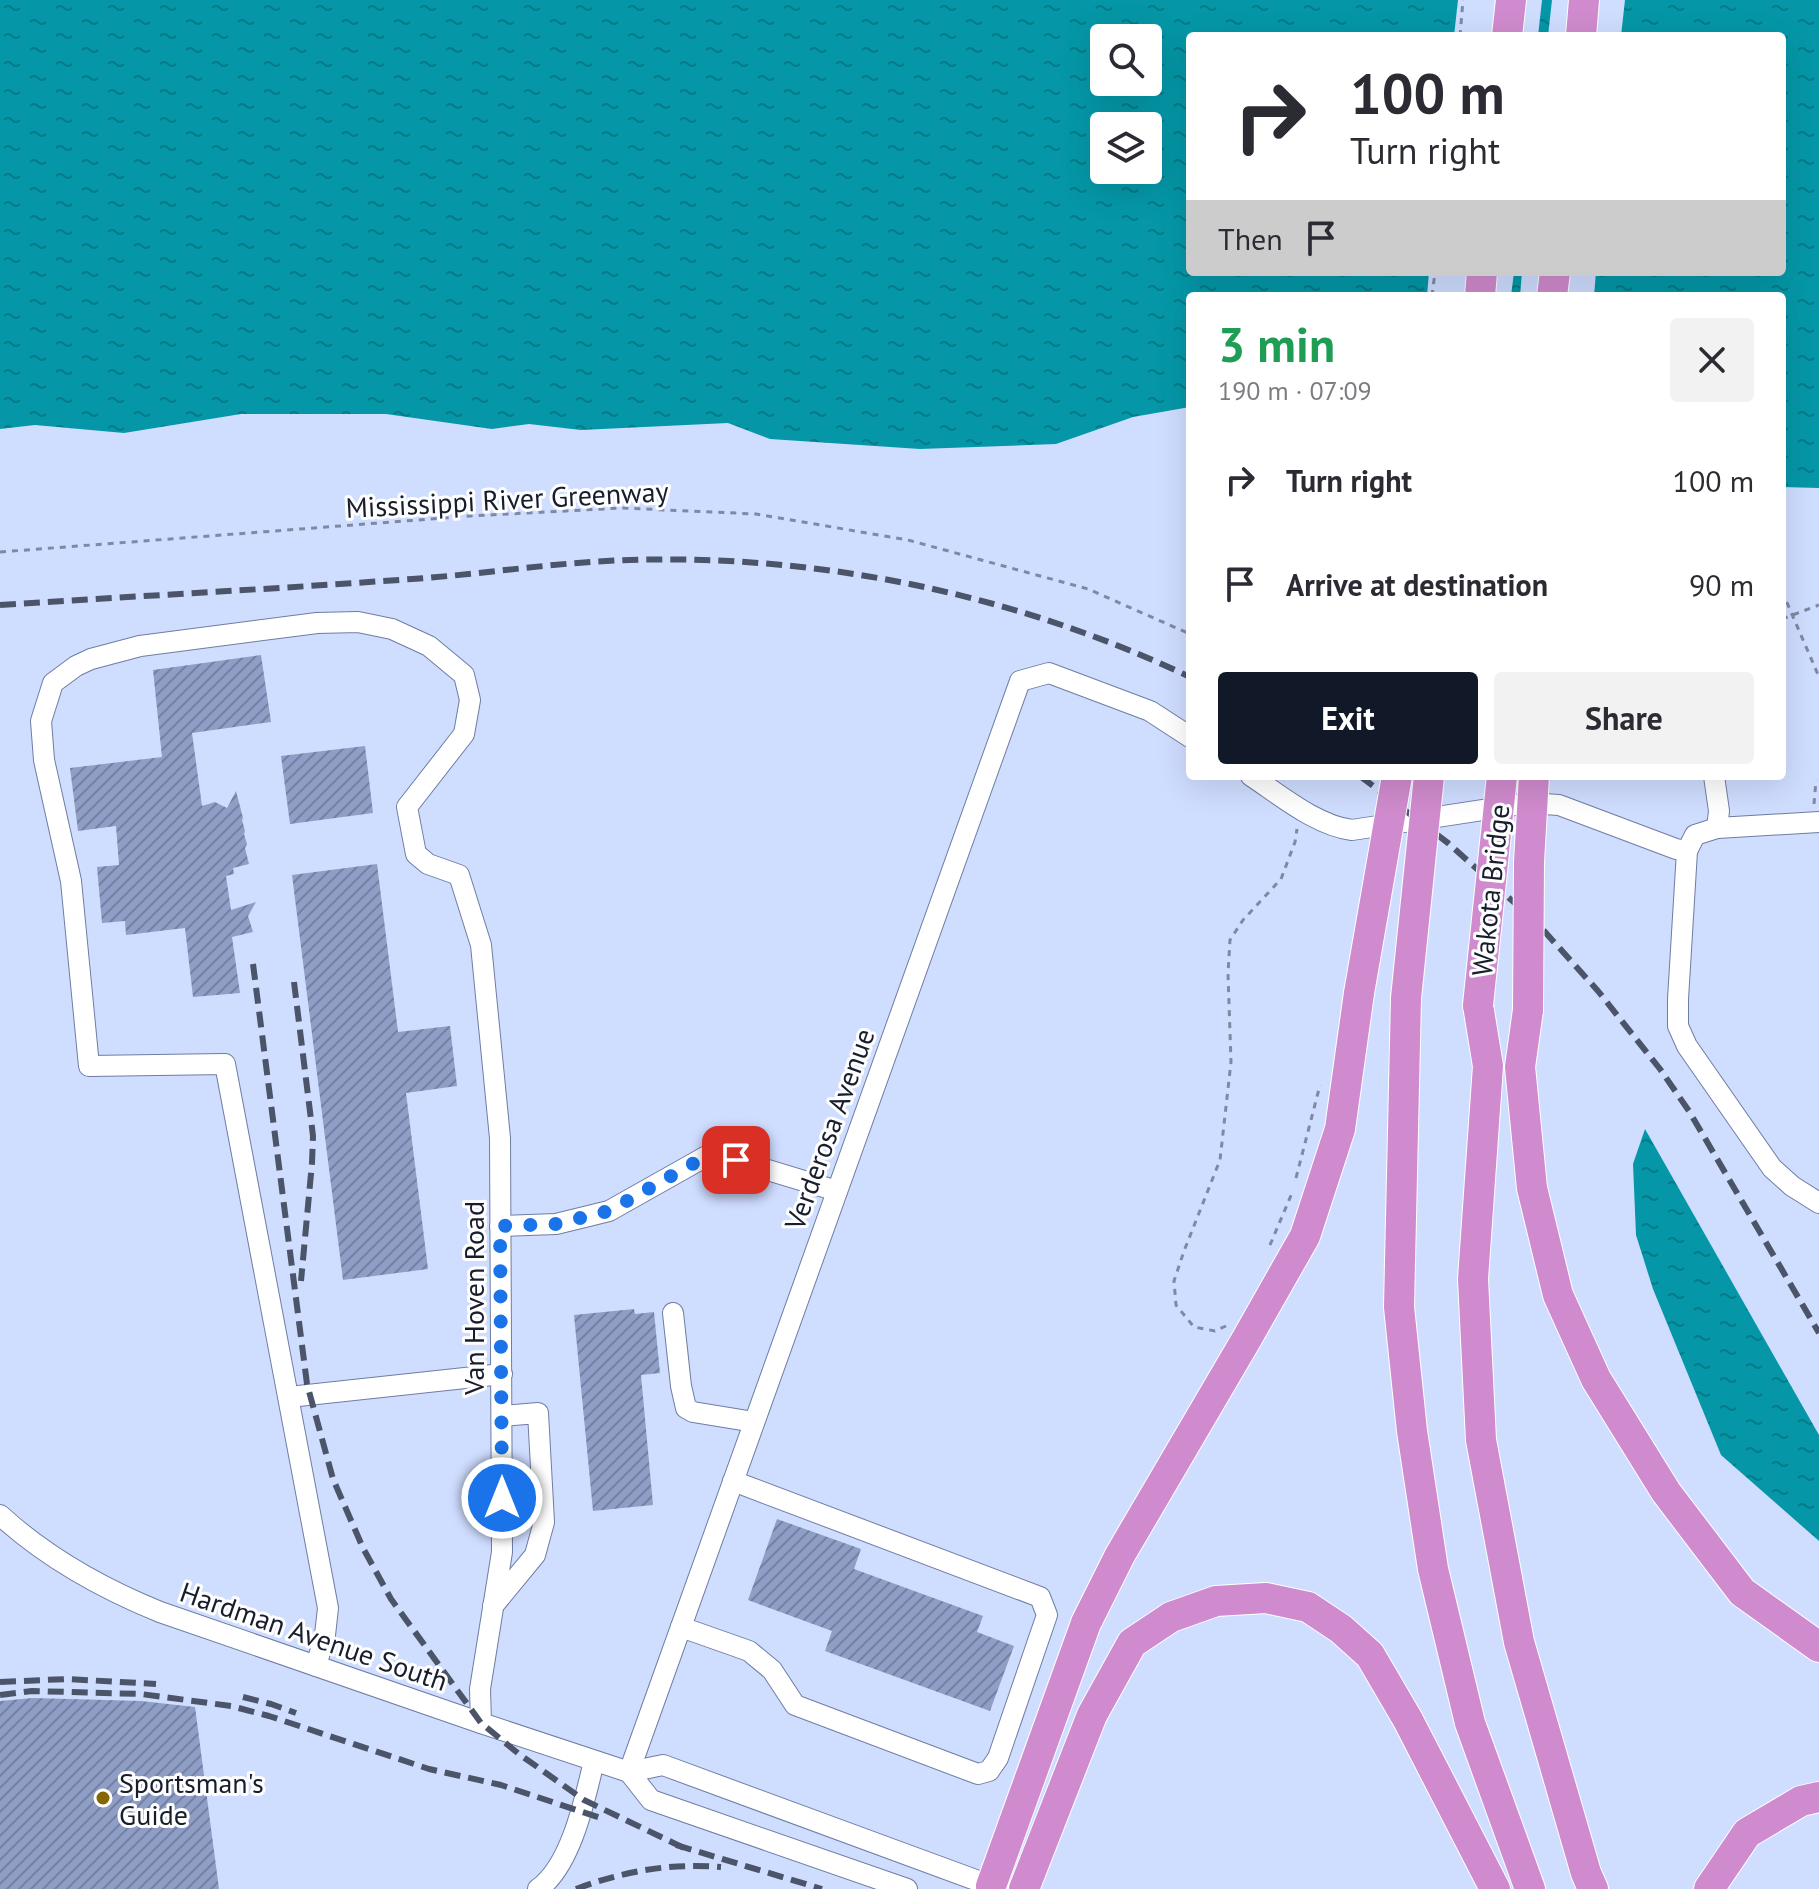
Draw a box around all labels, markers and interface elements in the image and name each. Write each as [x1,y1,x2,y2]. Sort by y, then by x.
map controls [1090,24,1162,184]
button: search [1090,24,1162,96]
text: 100 m [1350,57,1505,129]
icon: right [1218,64,1322,168]
button: layers [1090,112,1162,184]
text: Turn right [1350,127,1500,174]
icon: arrive [1299,216,1343,260]
text: Then [1218,219,1283,258]
text: 3 min [1218,313,1335,375]
button: close [1670,318,1754,402]
text: 190 m · 07:09 [1218,374,1372,407]
icon: right [1218,458,1262,502]
text: Turn right [1286,461,1412,500]
text: 100 m [1673,461,1754,500]
street label: Mississippi River Greenway [345,472,669,526]
icon: arrive [1218,562,1262,606]
text: Arrive at destination [1286,565,1548,604]
text: 90 m [1689,565,1754,604]
button: Exit [1218,672,1478,764]
button: Share [1494,672,1754,764]
street label: Wakota Bridge [1463,802,1517,978]
street label: Verderosa Avenue [775,1023,883,1236]
pin [702,1126,770,1194]
icon: arrive [714,1138,758,1182]
street label: Van Hoven Road [455,1201,492,1396]
position arrow [460,1456,544,1540]
street label: Hardman Avenue South [175,1573,453,1699]
place label: Sportsman's Guide [119,1764,264,1833]
marker: Sportsman's Guide [94,1789,112,1807]

